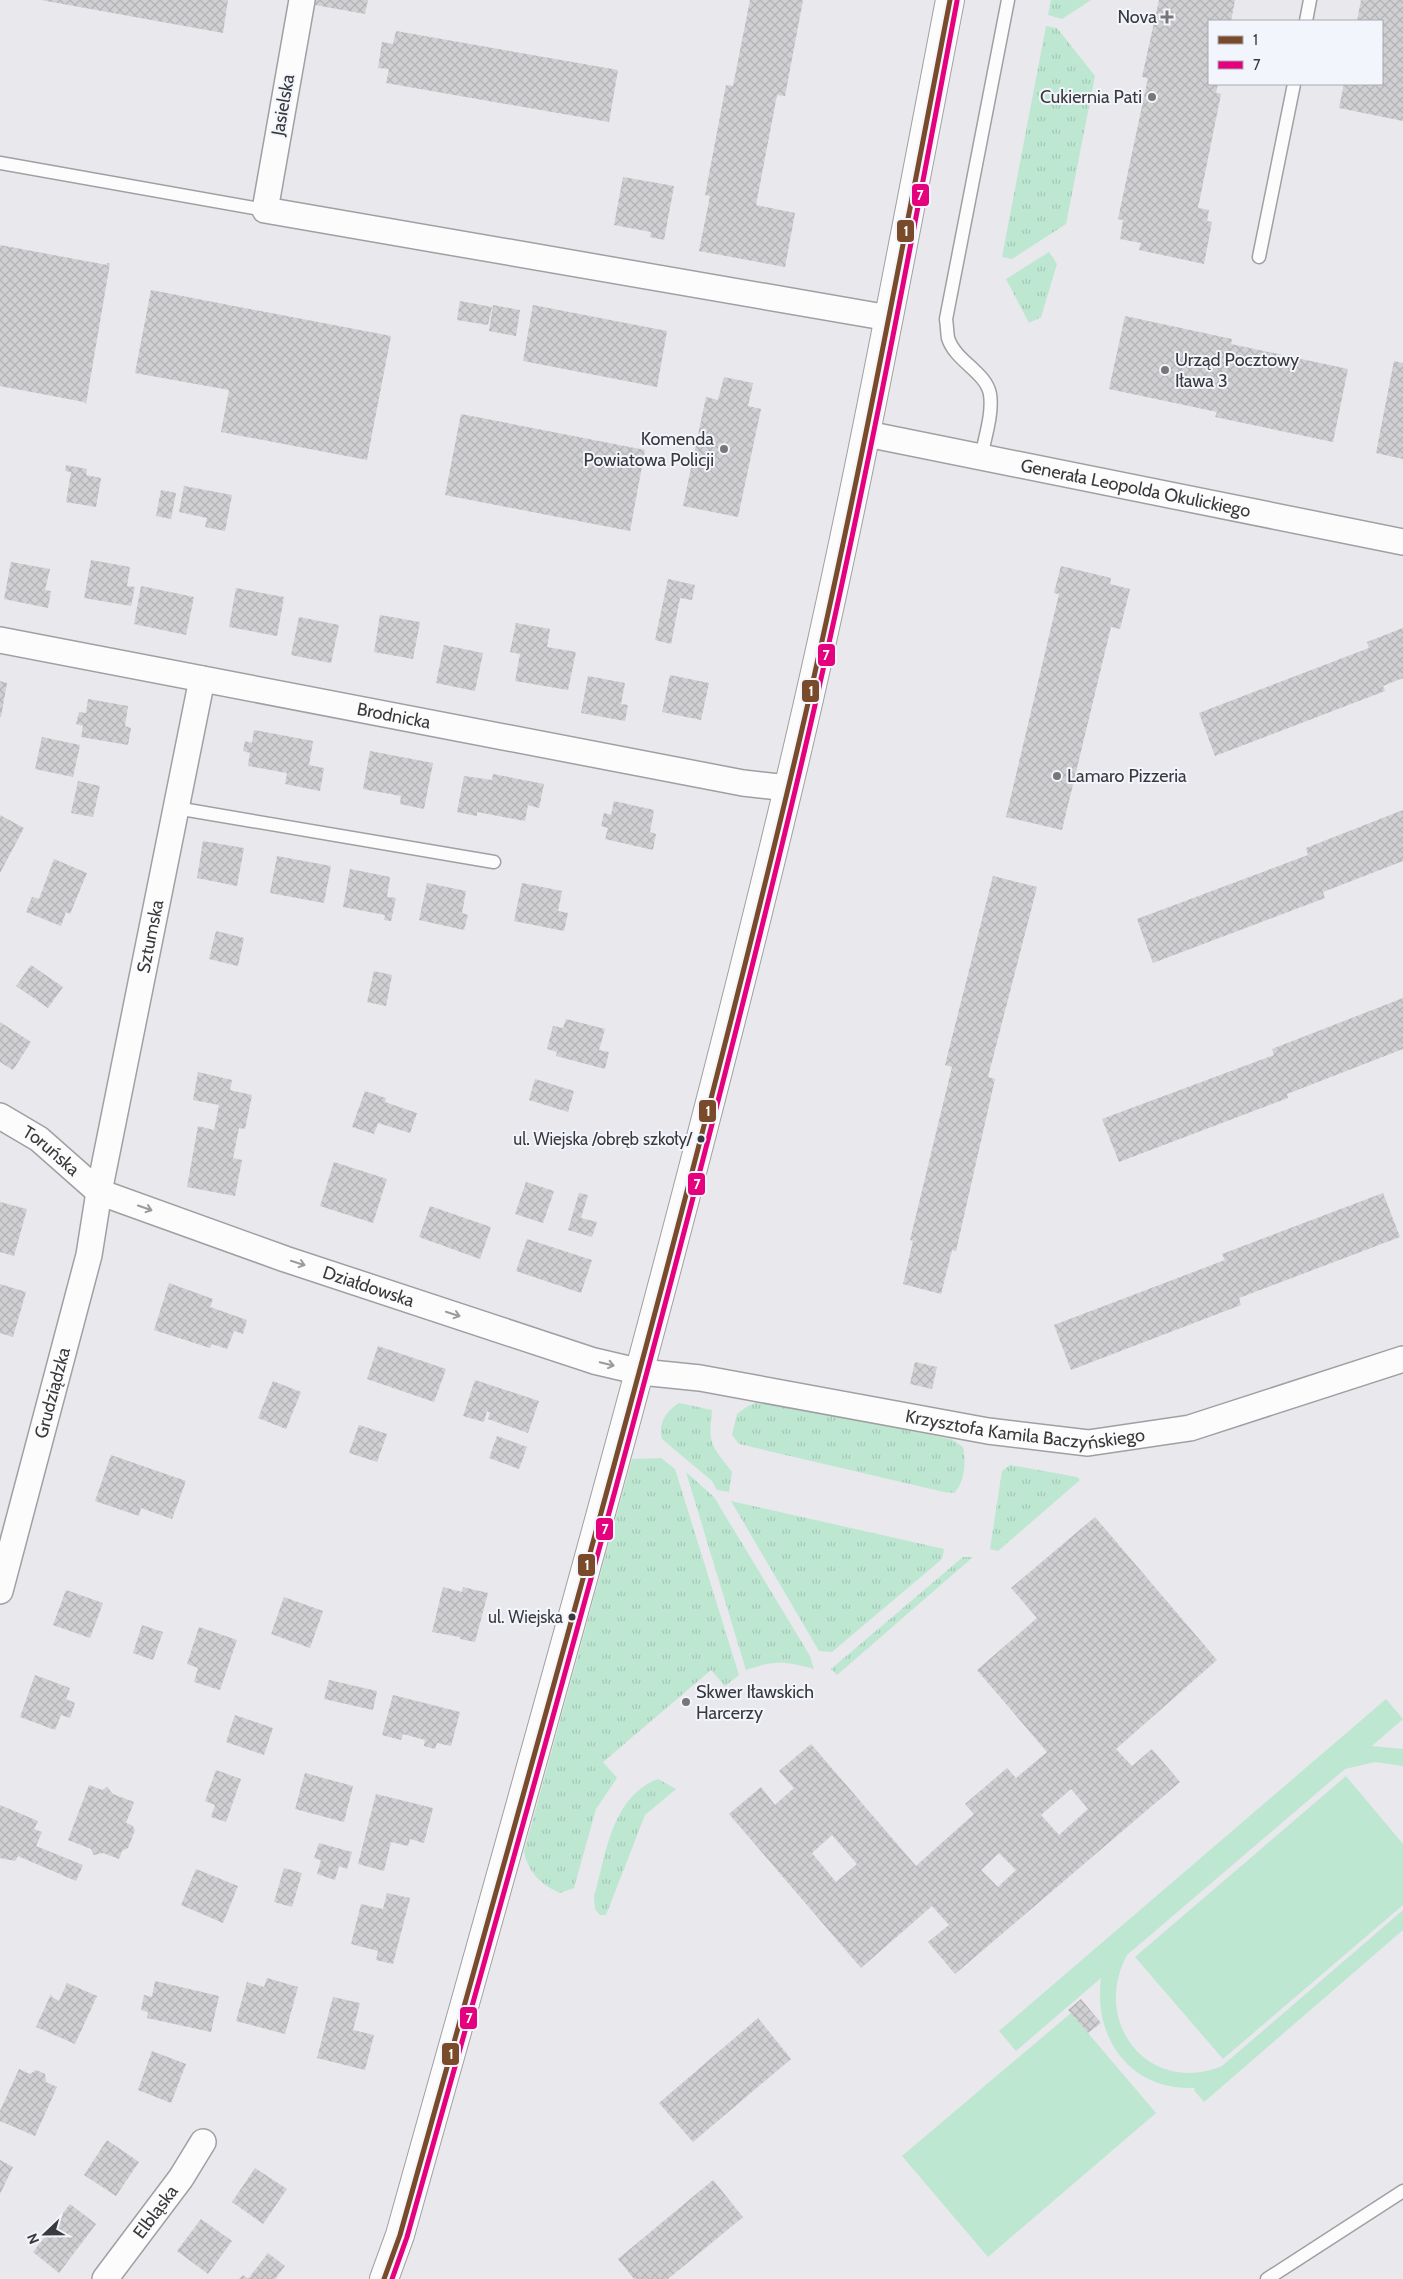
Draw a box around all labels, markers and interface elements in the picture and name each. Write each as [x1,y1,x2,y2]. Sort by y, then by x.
place label: Nova [1117,6,1157,28]
marker: Nova [1161,11,1173,23]
legend [1208,20,1383,85]
text: 1 [1253,31,1258,49]
text: 7 [1253,56,1261,74]
street label: Jasielska [267,72,299,138]
place label: Cukiernia Pati [1040,86,1142,108]
marker: Cukiernia Pati [1146,91,1158,103]
line badge: 7 [911,183,930,207]
text: 7 [916,186,924,204]
line badge: 1 [896,219,915,243]
text: 1 [903,222,909,240]
place label: Urząd Pocztowy Iława 3 [1175,349,1299,392]
marker: Urząd Pocztowy Iława 3 [1159,364,1171,376]
place label: Komenda Powiatowa Policji [583,428,714,471]
marker: Komenda Powiatowa Policji [718,443,730,455]
street label: Generała Leopolda Okulickiego [1019,454,1253,522]
line badge: 7 [817,643,836,667]
text: 7 [822,646,830,664]
line badge: 1 [801,679,820,703]
text: 1 [808,682,814,700]
street label: Brodnicka [355,698,433,734]
place label: Lamaro Pizzeria [1067,765,1187,787]
marker: Lamaro Pizzeria [1051,770,1063,782]
street label: Sztumska [132,898,168,975]
line badge: 1 [698,1099,717,1123]
text: 1 [705,1102,711,1120]
street label: Toruńska [19,1121,84,1181]
place label: ul. Wiejska /obręb szkoły/ [513,1129,693,1150]
marker: ul. Wiejska /obręb szkoły/ [696,1134,706,1144]
line badge: 7 [687,1172,706,1196]
text: 7 [693,1175,701,1193]
one-way arrow [137,1204,153,1213]
one-way arrow [290,1259,306,1268]
street label: Działdowska [320,1261,417,1312]
one-way arrow [444,1310,460,1319]
street label: Grudziądzka [30,1345,75,1441]
one-way arrow [599,1360,615,1369]
street label: Krzysztofa Kamila Baczyńskiego [904,1405,1146,1454]
line badge: 7 [595,1517,614,1541]
text: 7 [601,1520,609,1538]
line badge: 1 [577,1553,596,1577]
text: 1 [584,1556,590,1574]
place label: ul. Wiejska [488,1607,564,1628]
marker: ul. Wiejska [567,1612,577,1622]
place label: Skwer Iławskich Harcerzy [696,1681,814,1724]
marker: Skwer Iławskich Harcerzy [680,1696,692,1708]
line badge: 7 [459,2006,478,2030]
text: 7 [465,2009,473,2027]
line badge: 1 [441,2042,460,2066]
text: 1 [448,2045,454,2063]
street label: Elbląska [128,2181,183,2243]
north arrow [20,2209,70,2259]
text: N [23,2231,43,2247]

